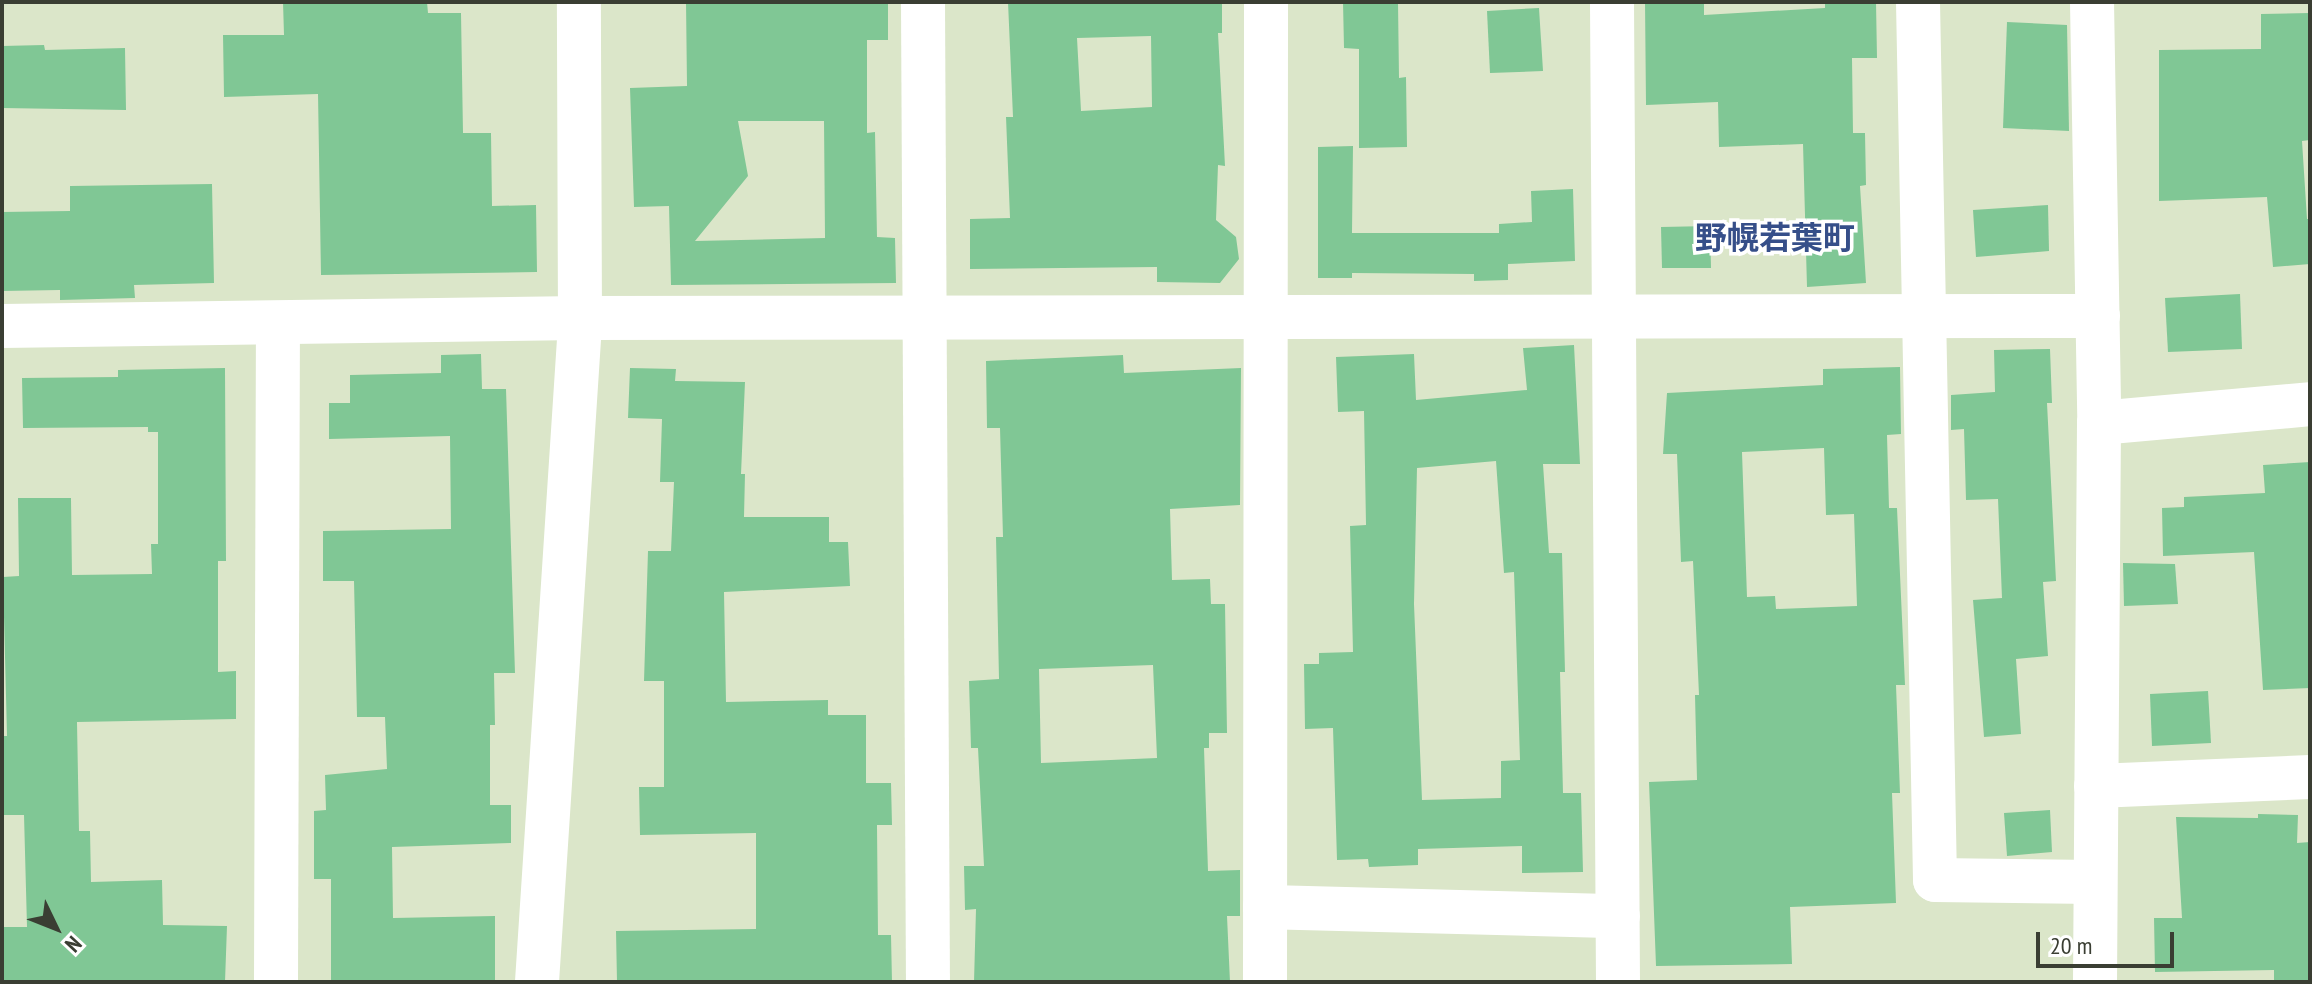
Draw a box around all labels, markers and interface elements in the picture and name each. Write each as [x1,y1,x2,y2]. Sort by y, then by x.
district label: 野幌若葉町 [1695,218,1855,256]
north arrow [16,888,96,968]
scale bar [2040,916,2178,966]
text: N [59,930,88,958]
text: 20 m [2050,930,2092,961]

